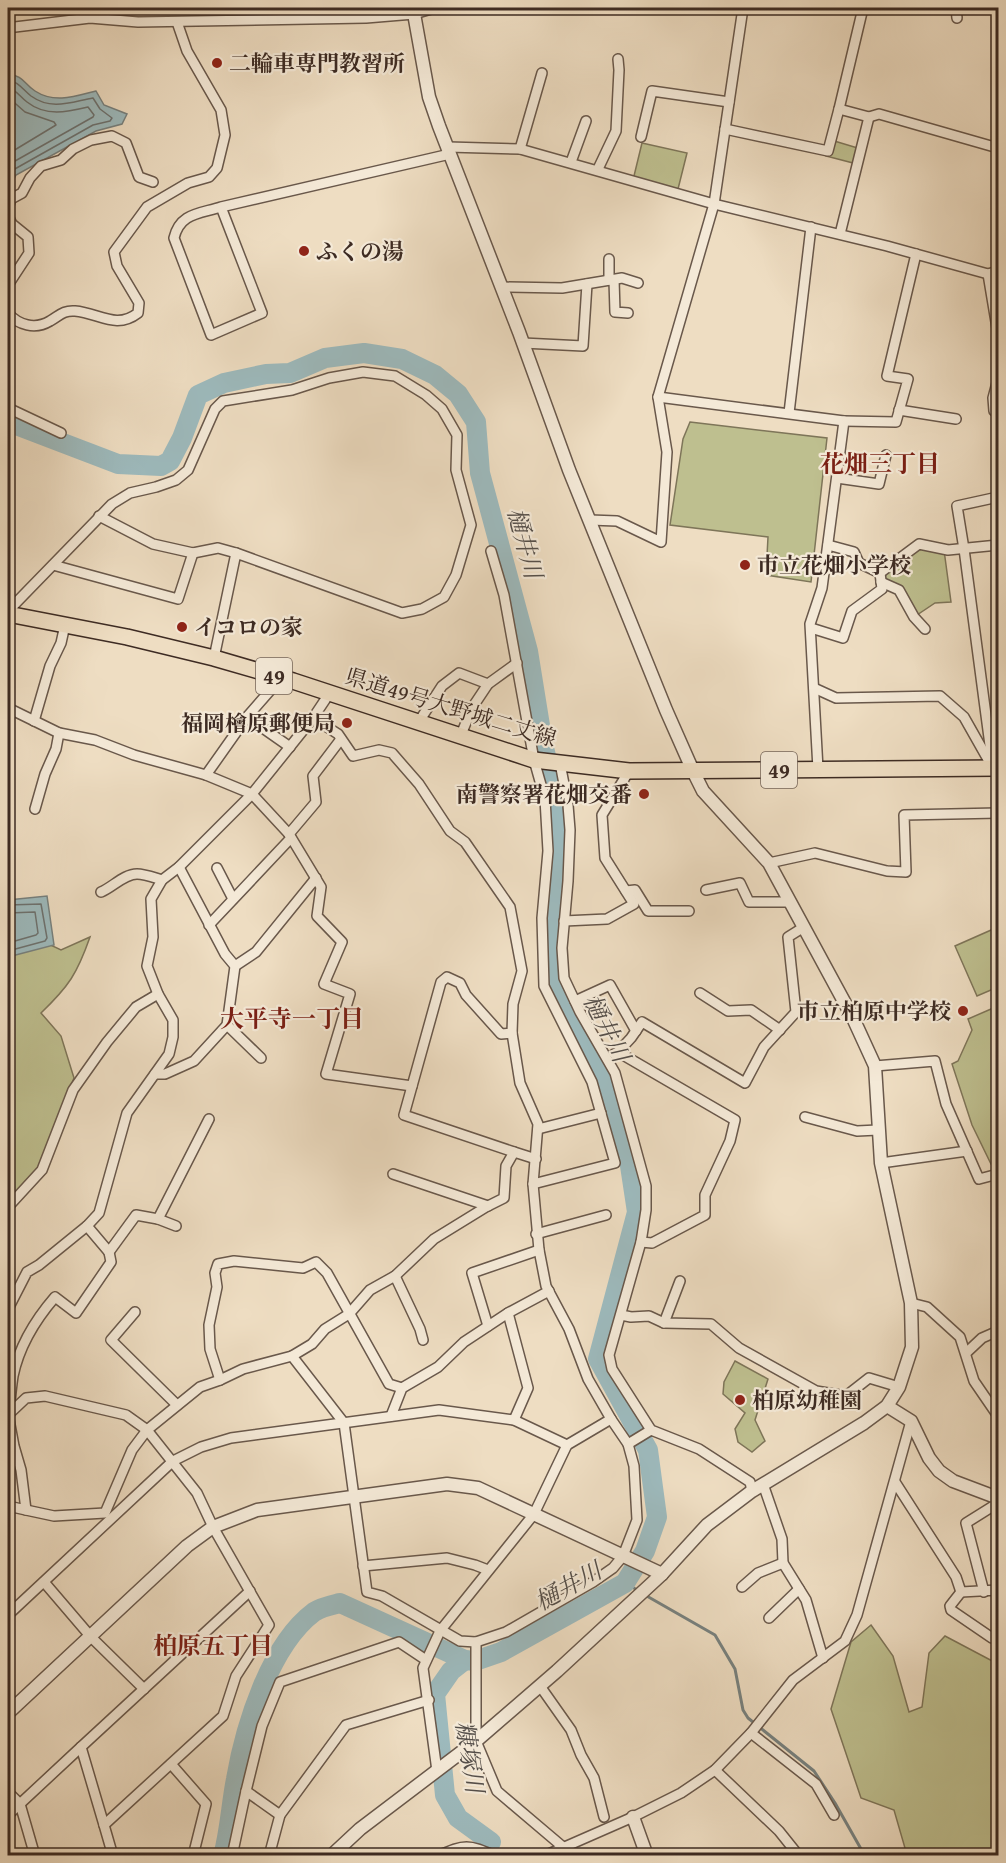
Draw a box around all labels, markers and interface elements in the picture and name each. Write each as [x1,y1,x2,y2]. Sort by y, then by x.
place label: 二輪車専門教習所 [229,47,405,79]
marker: 二輪車専門教習所 [210,56,224,70]
place label: ふくの湯 [316,235,404,267]
marker: ふくの湯 [297,244,311,258]
district label: 花畑三丁目 [820,446,940,481]
water label: 樋井川 [499,504,552,585]
place label: 市立花畑小学校 [757,549,911,581]
marker: 市立花畑小学校 [738,558,752,572]
place label: イコロの家 [194,611,303,643]
marker: イコロの家 [175,620,189,634]
road number: 49 [256,658,292,694]
street label: 県道49号大野城二丈線 [342,660,560,754]
place label: 福岡檜原郵便局 [181,707,335,739]
marker: 福岡檜原郵便局 [340,716,354,730]
road number: 49 [761,752,797,788]
place label: 南警察署花畑交番 [456,778,632,810]
marker: 南警察署花畑交番 [637,787,651,801]
water label: 樋井川 [575,988,640,1071]
place label: 市立柏原中学校 [797,995,951,1027]
district label: 大平寺一丁目 [220,1001,364,1036]
marker: 市立柏原中学校 [956,1004,970,1018]
place label: 柏原幼稚園 [752,1384,862,1416]
marker: 柏原幼稚園 [733,1393,747,1407]
water label: 樋井川 [528,1552,611,1619]
district label: 柏原五丁目 [153,1628,273,1663]
water label: 糠塚川 [447,1719,493,1798]

